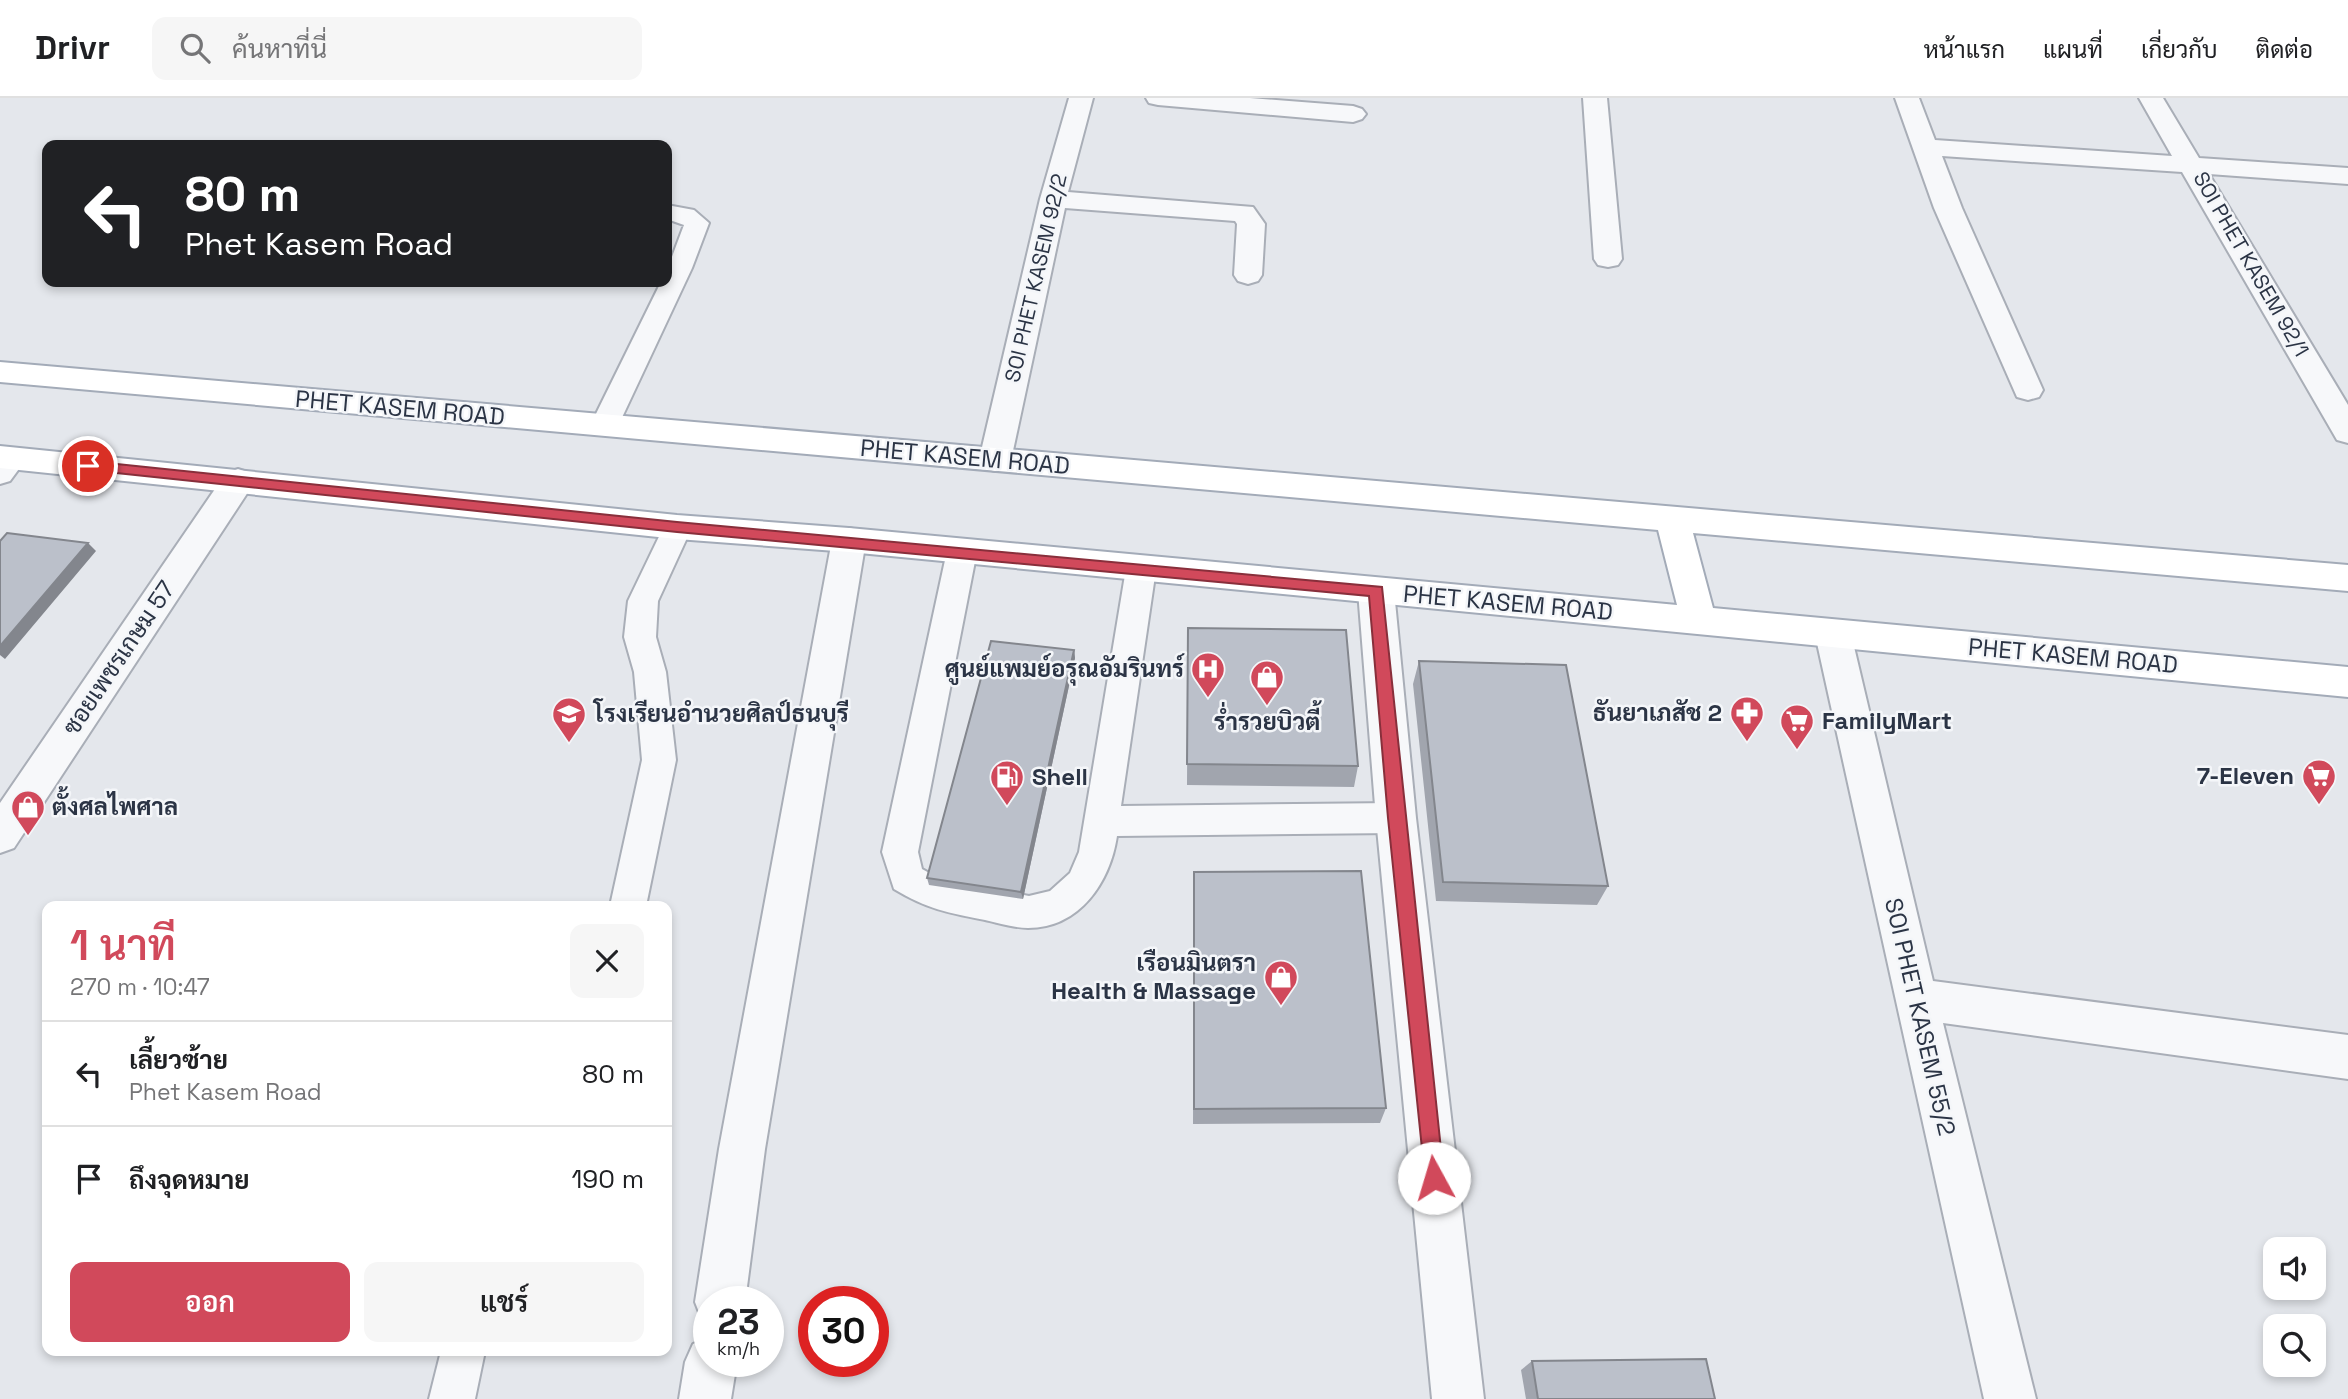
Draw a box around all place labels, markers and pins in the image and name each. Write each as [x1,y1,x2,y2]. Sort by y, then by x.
pin [58,436,118,496]
hospital icon: ศูนย์แพมย์อรุณอัมรินทร์ [1189,650,1227,699]
place label: ศูนย์แพมย์อรุณอัมรินทร์ [945,653,1186,686]
shop icon: ร่ำรวยบิวตี้ [1248,658,1286,707]
pharmacy icon: ธันยาเภสัช 2 [1728,694,1766,743]
school or university icon: โรงเรียนอำนวยศิลป์ธนบุรี [550,695,588,744]
place label: ธันยาเภสัช 2 [1593,697,1722,728]
place label: โรงเรียนอำนวยศิลป์ธนบุรี [592,698,849,731]
place label: ร่ำรวยบิวตี้ [1214,700,1323,737]
supermarket icon: FamilyMart [1778,702,1816,751]
place label: FamilyMart [1822,705,1952,736]
supermarket icon: 7-Eleven [2300,757,2338,806]
fuel station icon: Shell [988,758,1026,807]
place label: 7-Eleven [2197,760,2294,791]
place label: Shell [1032,761,1088,792]
place label: ตั้งศลไพศาล [52,786,178,822]
shop icon: ตั้งศลไพศาล [9,788,47,837]
place label: เรือนมินตรา Health & Massage [1051,947,1256,1006]
shop icon: เรือนมินตรา Health & Massage [1262,958,1300,1007]

